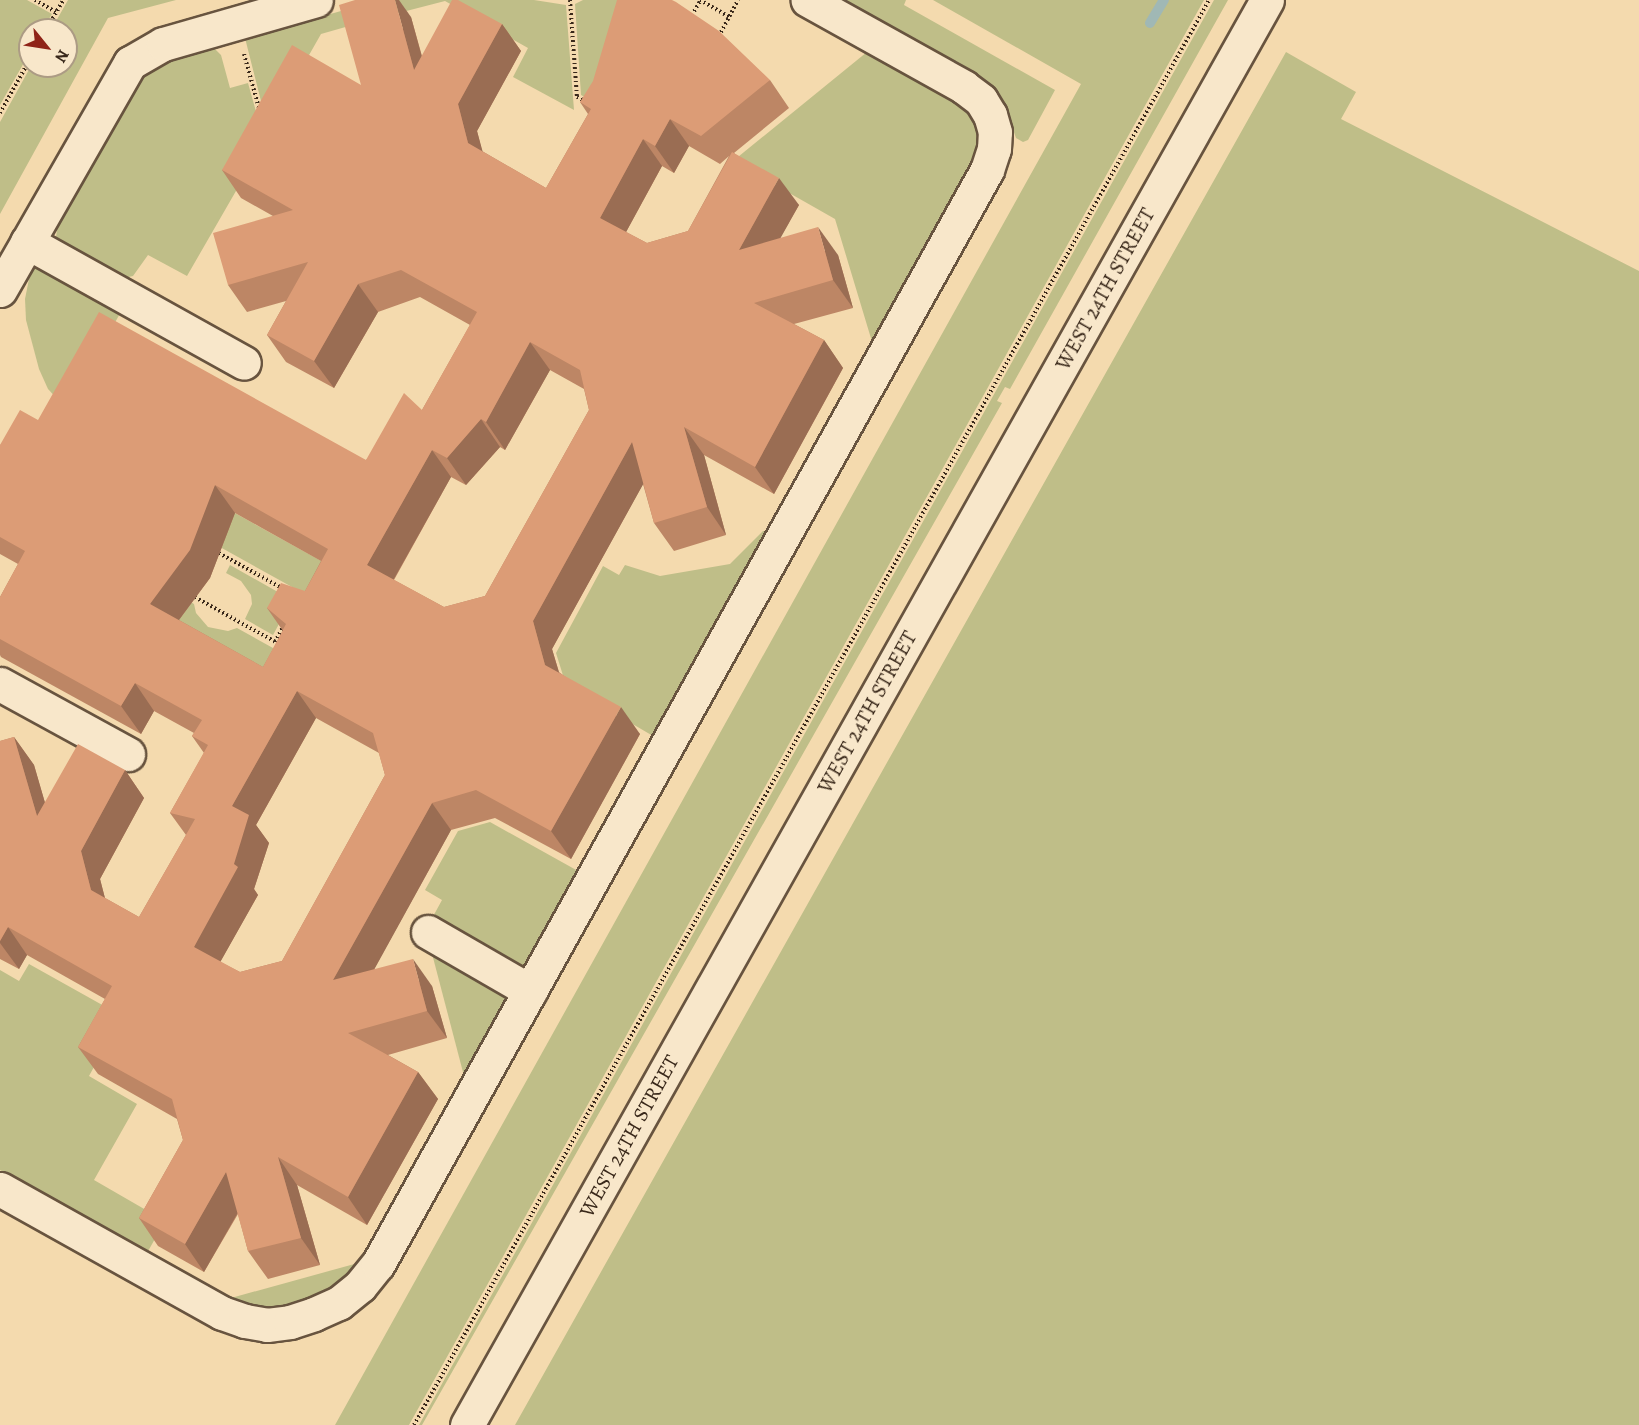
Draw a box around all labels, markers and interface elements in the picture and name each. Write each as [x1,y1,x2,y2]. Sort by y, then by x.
north arrow [18,18,78,78]
text: N [49,45,74,67]
street label: WEST 24TH STREET [1050,204,1160,374]
street label: WEST 24TH STREET [812,627,922,797]
street label: WEST 24TH STREET [574,1051,684,1221]

